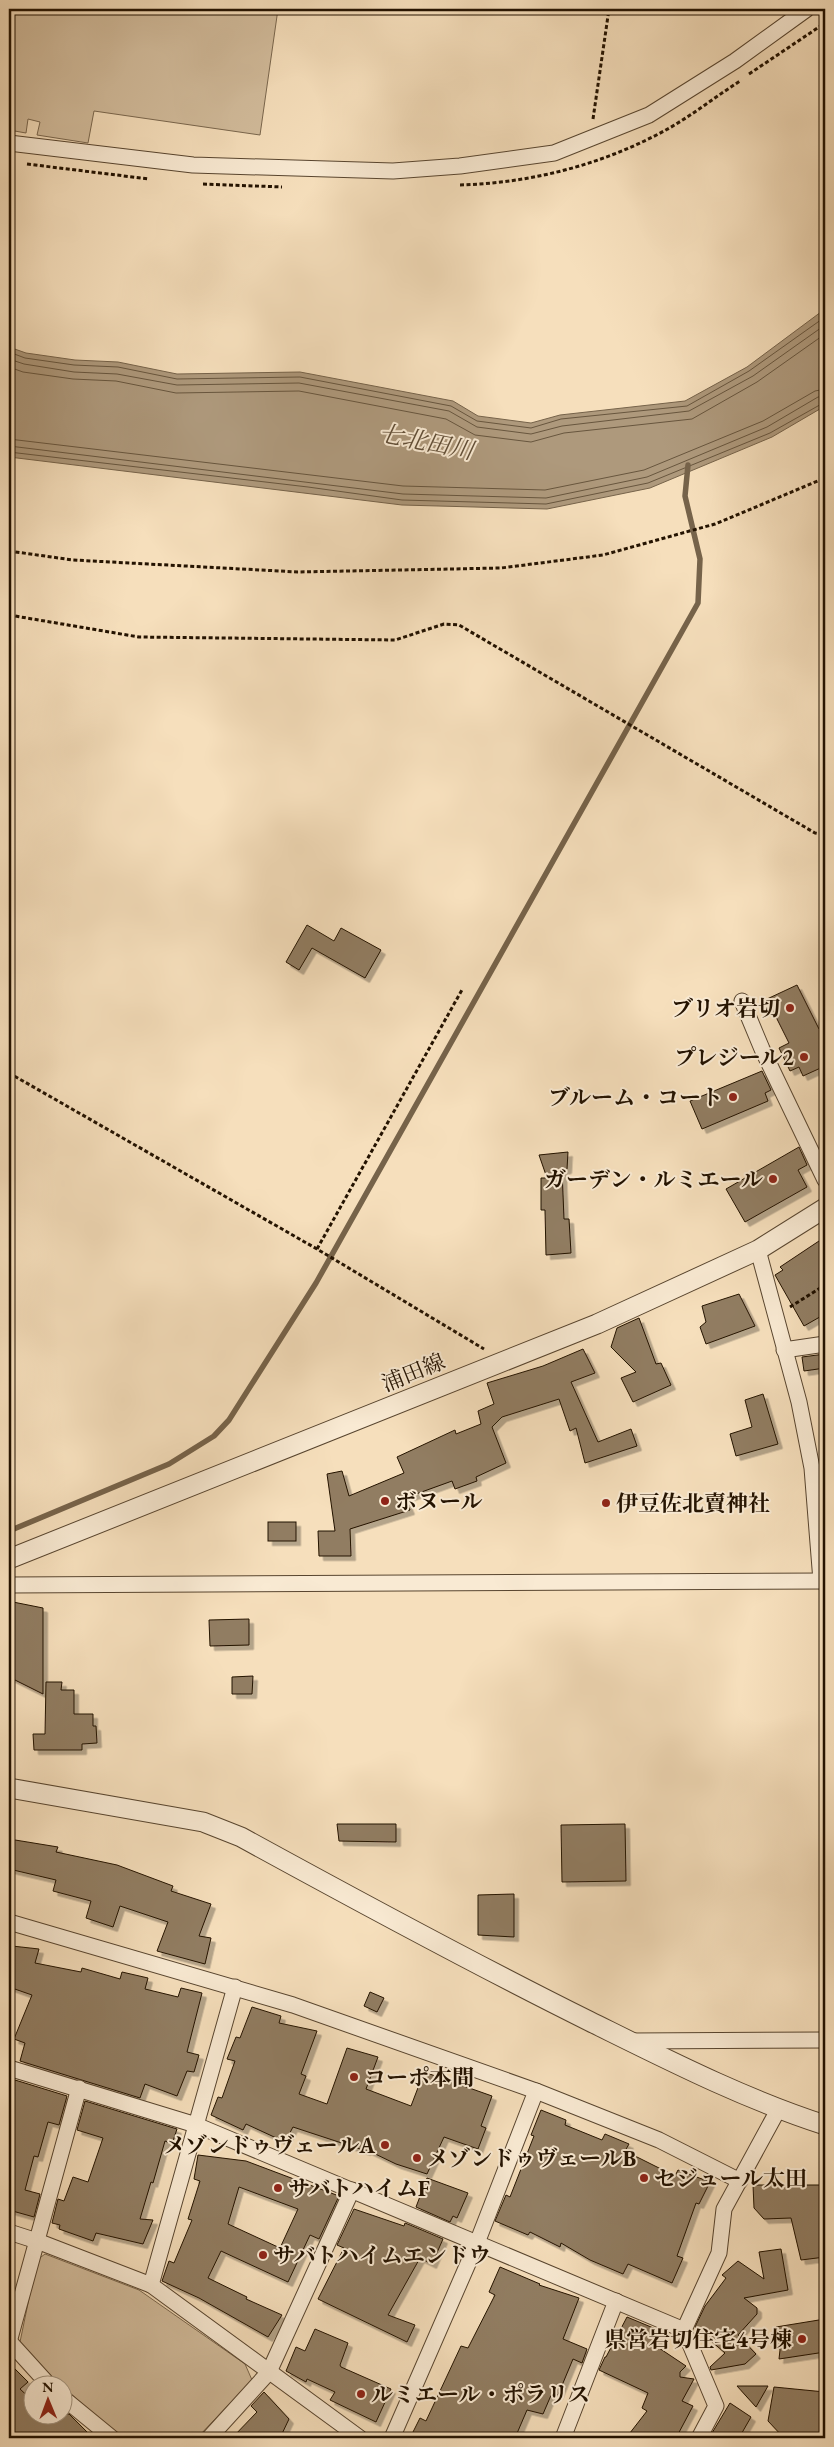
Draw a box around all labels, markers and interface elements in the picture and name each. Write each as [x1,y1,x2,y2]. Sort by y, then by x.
water label: 七北田川 [376,417,479,466]
place label: ブリオ岩切 [671,994,780,1023]
marker: ブリオ岩切 [784,1002,796,1014]
place label: プレジール2 [674,1043,794,1072]
marker: プレジール2 [798,1051,810,1063]
place label: ブルーム・コート [548,1083,723,1112]
marker: ブルーム・コート [727,1091,739,1103]
place label: ガーデン・ルミエール [544,1165,763,1194]
marker: ガーデン・ルミエール [767,1173,779,1185]
street label: 浦田線 [377,1347,449,1398]
place label: ボヌール [395,1487,483,1516]
place label: 伊豆佐北賣神社 [616,1489,770,1518]
marker: ボヌール [379,1495,391,1507]
marker: 伊豆佐北賣神社 [600,1497,612,1509]
place label: コーポ本間 [364,2063,474,2092]
marker: コーポ本間 [348,2071,360,2083]
place label: メゾンドゥヴェールA [164,2131,375,2160]
marker: メゾンドゥヴェールA [379,2139,391,2151]
place label: メゾンドゥヴェールB [427,2144,636,2173]
marker: メゾンドゥヴェールB [411,2152,423,2164]
place label: セジュール太田 [654,2164,807,2193]
marker: セジュール太田 [638,2172,650,2184]
place label: サバトハイムF [288,2174,430,2203]
marker: サバトハイムF [272,2182,284,2194]
place label: サバトハイムエンドウ [273,2241,491,2270]
marker: サバトハイムエンドウ [257,2249,269,2261]
place label: 県営岩切住宅4号棟 [604,2325,792,2354]
marker: 県営岩切住宅4号棟 [796,2333,808,2345]
north arrow [22,2374,72,2424]
text: N [42,2378,54,2396]
place label: ルミエール・ポラリス [371,2380,590,2409]
marker: ルミエール・ポラリス [355,2388,367,2400]

